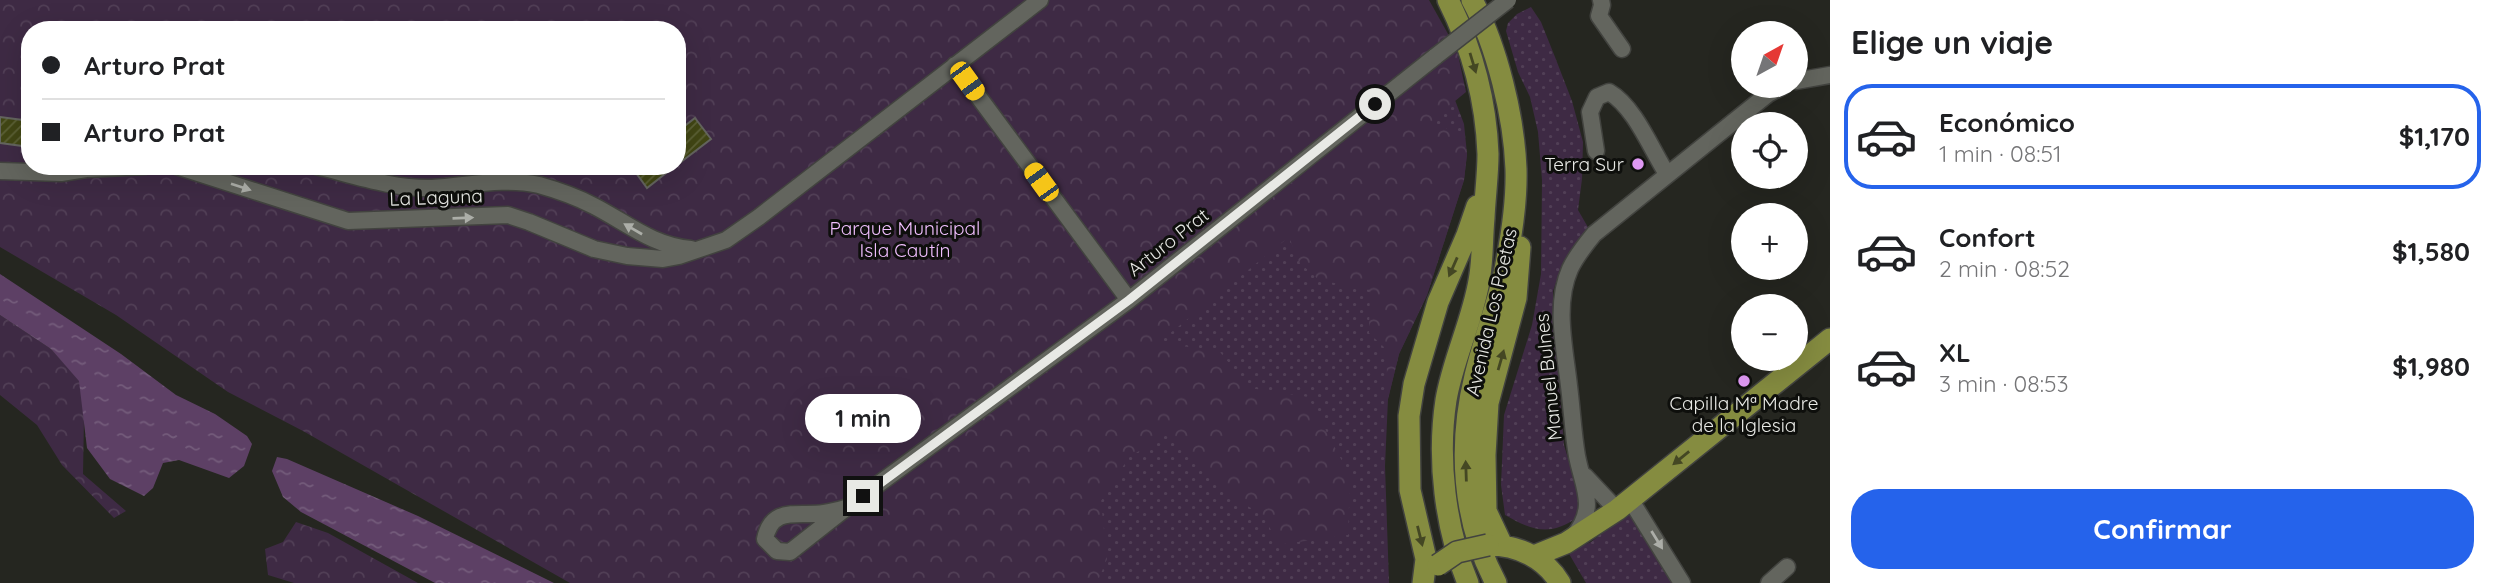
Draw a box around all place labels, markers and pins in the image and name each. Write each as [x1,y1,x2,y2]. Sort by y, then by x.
place label: Terra Sur [1544,152,1625,176]
marker: Terra Sur [1630,156,1646,172]
marker: Capilla Mª Madre de la Iglesia [1736,373,1752,389]
place label: Capilla Mª Madre de la Iglesia [1670,391,1818,437]

